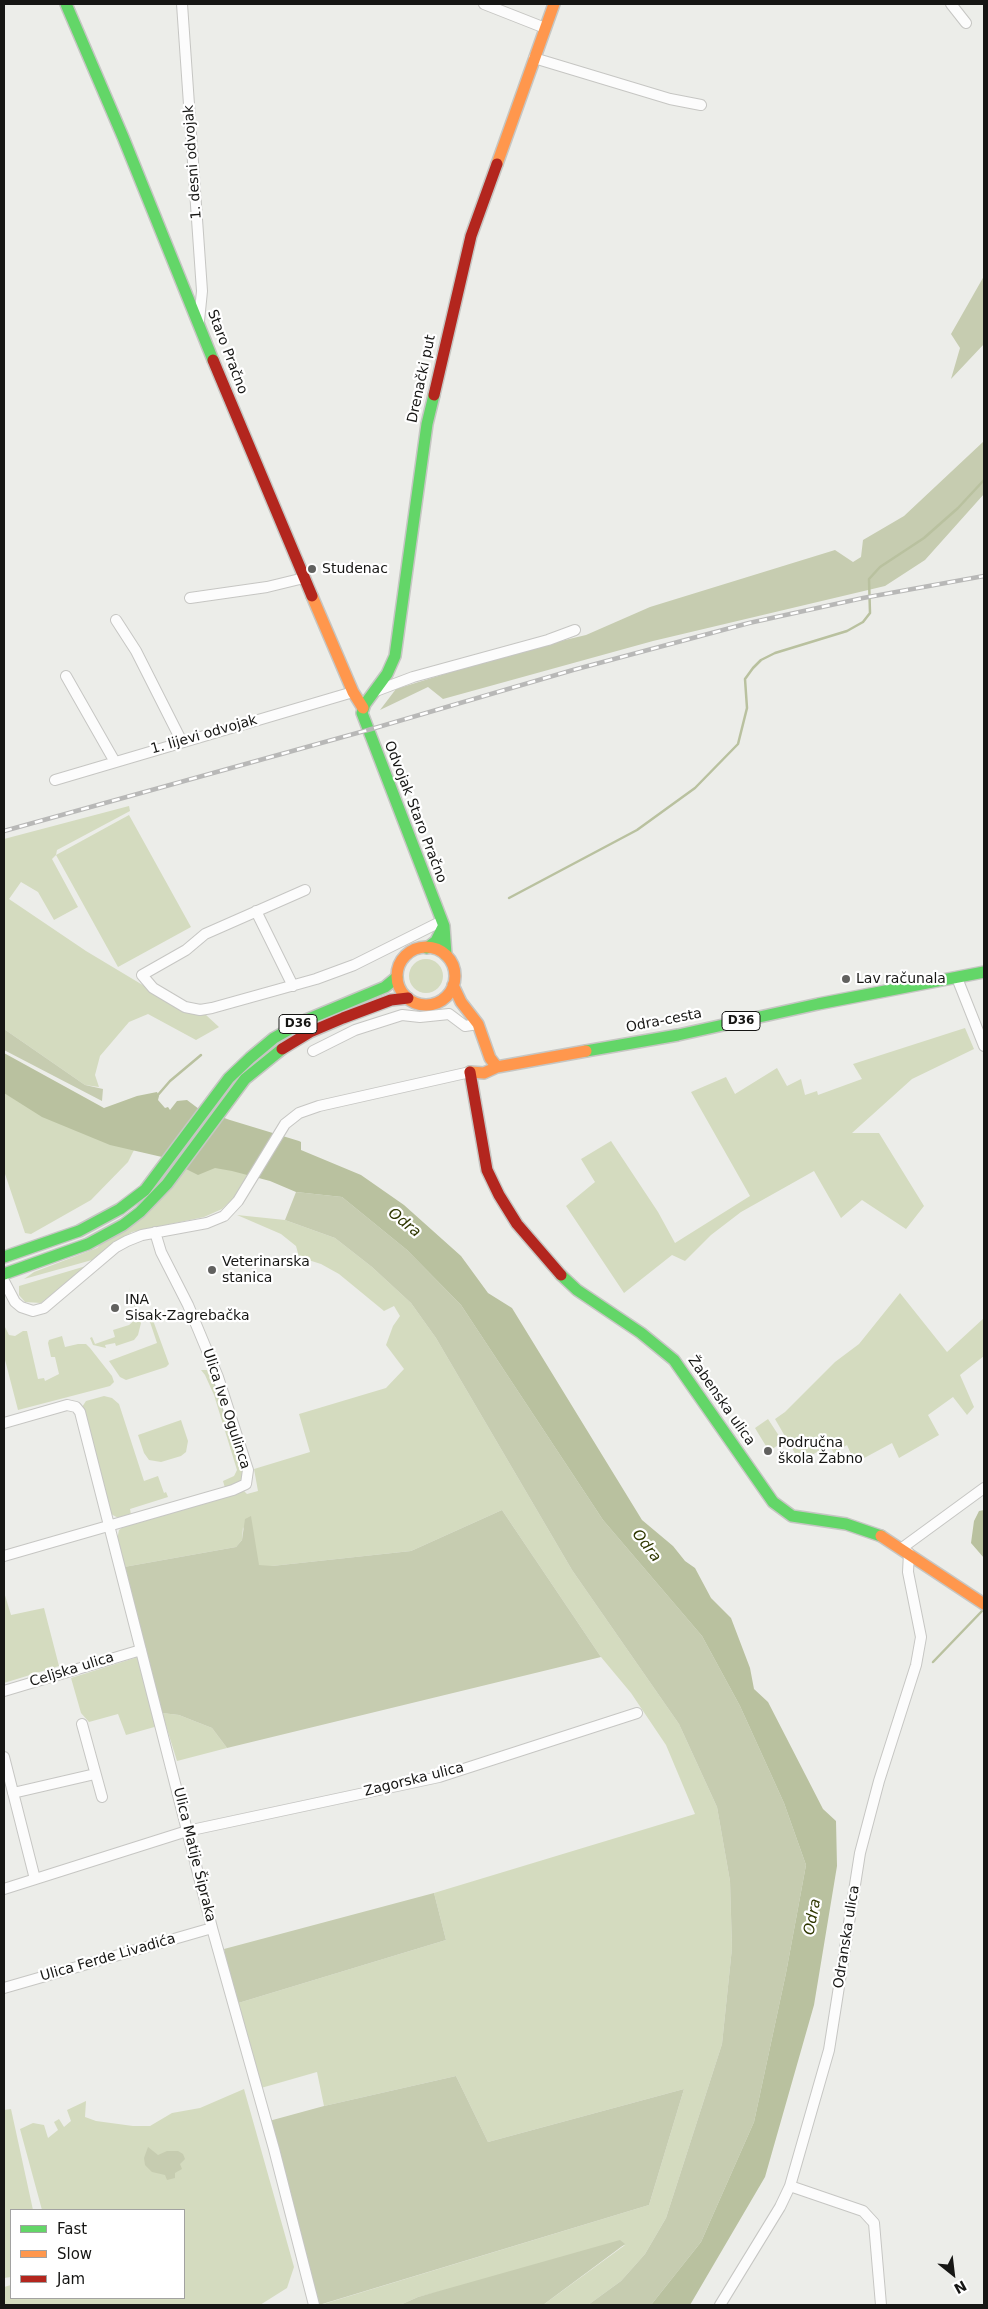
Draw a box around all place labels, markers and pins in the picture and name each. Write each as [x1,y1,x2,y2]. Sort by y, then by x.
place label: Studenac [322,561,388,577]
marker: Studenac [306,563,318,575]
place label: Lav računala [856,971,946,987]
marker: Lav računala [840,973,852,985]
place label: Veterinarska stanica [222,1254,310,1286]
marker: Veterinarska stanica [206,1264,218,1276]
place label: INA Sisak-Zagrebačka [125,1292,250,1324]
marker: INA Sisak-Zagrebačka [109,1302,121,1314]
place label: Područna škola Žabno [778,1435,863,1468]
marker: Područna škola Žabno [762,1445,774,1457]

